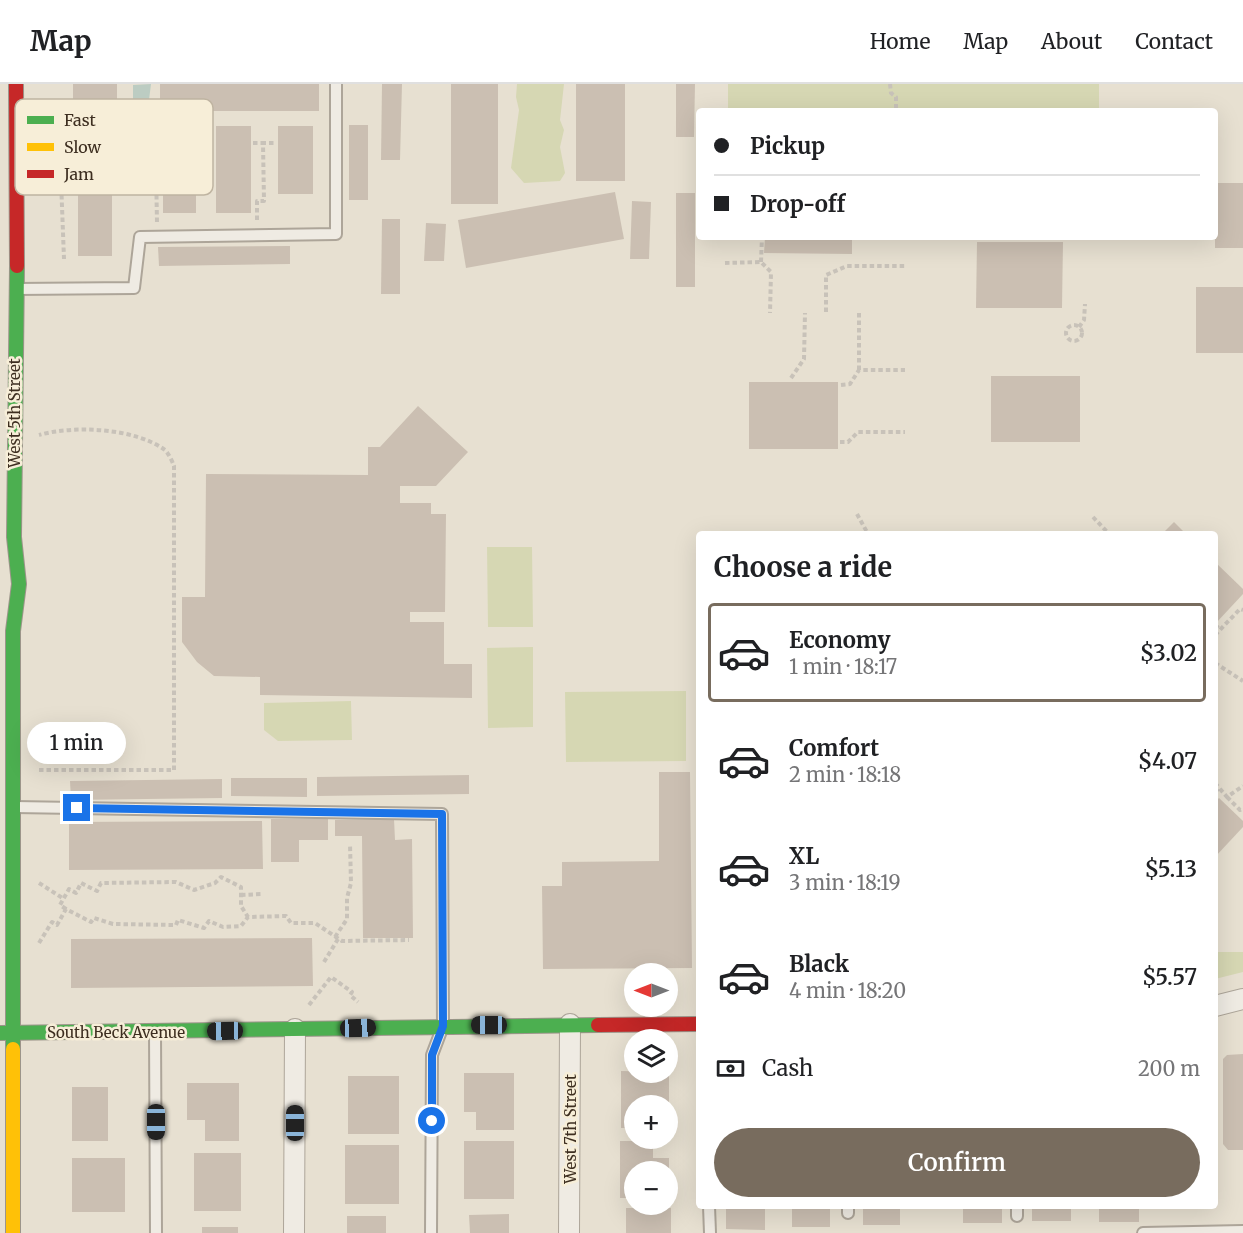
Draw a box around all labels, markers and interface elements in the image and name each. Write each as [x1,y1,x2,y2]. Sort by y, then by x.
text: Map [30,23,92,59]
text: Home [870,28,930,55]
text: Map [963,28,1008,55]
text: About [1041,28,1102,55]
text: Contact [1135,28,1213,55]
legend [15,99,213,195]
text: Fast [64,110,97,130]
text: Pickup [750,132,825,160]
text: Slow [64,137,102,157]
text: Jam [63,164,94,184]
text: Drop-off [750,190,845,218]
street label: West 5th Street [5,358,24,469]
text: Choose a ride [714,550,892,584]
icon: car [717,626,771,680]
text: Economy [789,626,890,654]
text: $3.02 [1140,639,1197,667]
text: 1 min · 18:17 [789,654,897,679]
callout: 1 min [28,721,127,763]
text: 1 min [50,730,103,755]
icon: car [717,734,771,788]
text: Comfort [789,734,879,762]
text: $4.07 [1138,747,1197,775]
text: 2 min · 18:18 [789,762,901,787]
route end [63,794,90,821]
icon: car [717,842,771,896]
text: XL [789,842,819,870]
text: $5.13 [1145,855,1197,883]
text: 3 min · 18:19 [789,870,901,895]
icon: car [717,950,771,1004]
text: Black [789,950,849,978]
north arrow [624,963,678,1017]
map controls [624,963,678,1215]
text: $5.57 [1142,963,1197,991]
text: 4 min · 18:20 [789,978,906,1003]
car [471,1016,507,1034]
car [340,1018,376,1038]
car [207,1022,243,1040]
street label: South Beck Avenue [47,1023,185,1042]
button: layers [624,1029,678,1083]
icon: cash [714,1052,747,1085]
text: Cash [762,1054,813,1082]
text: 200 m [1138,1056,1200,1081]
street label: West 7th Street [561,1074,580,1185]
button: + [624,1095,678,1149]
car [147,1104,165,1140]
car [286,1105,304,1141]
route start [418,1107,445,1134]
button: Confirm [714,1128,1200,1197]
button: − [624,1161,678,1215]

